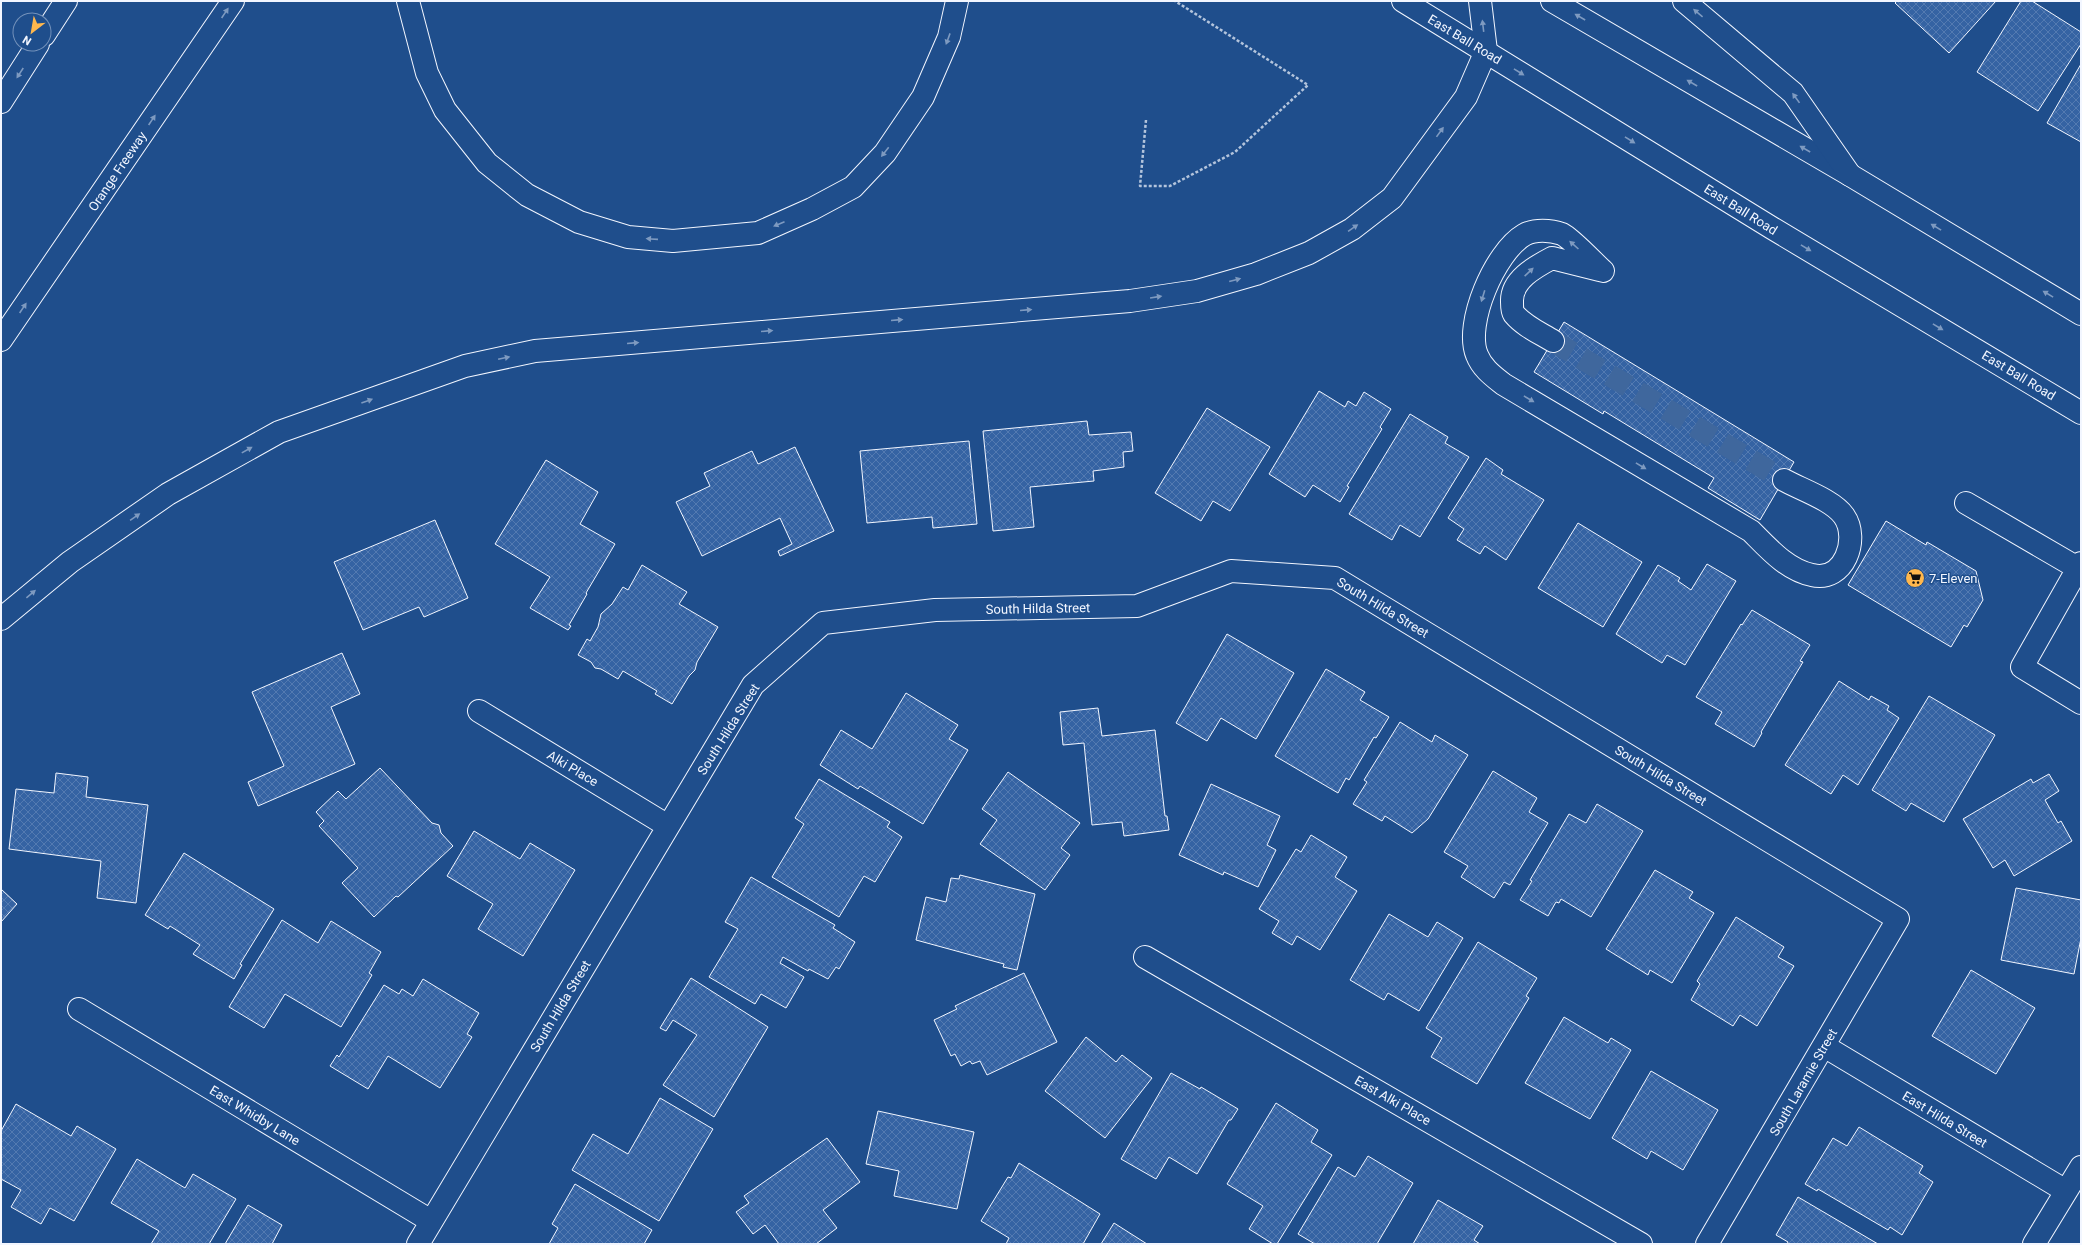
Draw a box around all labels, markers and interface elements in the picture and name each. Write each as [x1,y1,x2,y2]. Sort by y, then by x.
one-way arrow [221,7,229,18]
one-way arrow [1692,9,1703,18]
north arrow [12,12,52,52]
street label: East Ball Road [1425,12,1504,67]
one-way arrow [1574,14,1586,21]
one-way arrow [1480,20,1487,32]
text: N [20,32,34,48]
one-way arrow [944,33,950,45]
one-way arrow [16,67,23,79]
one-way arrow [1514,68,1524,76]
one-way arrow [1687,80,1698,87]
one-way arrow [1792,92,1800,103]
one-way arrow [148,115,156,125]
one-way arrow [1436,127,1444,138]
street label: Orange Freeway [85,129,150,214]
one-way arrow [1624,137,1636,144]
one-way arrow [1799,145,1811,152]
one-way arrow [882,147,890,157]
street label: East Ball Road [1701,181,1780,238]
one-way arrow [773,221,785,227]
one-way arrow [1931,223,1941,231]
one-way arrow [1348,224,1359,232]
one-way arrow [646,236,658,243]
one-way arrow [1569,240,1579,249]
one-way arrow [1800,245,1811,252]
one-way arrow [1524,268,1534,277]
one-way arrow [1229,277,1241,283]
one-way arrow [2042,290,2054,297]
one-way arrow [1480,291,1486,303]
one-way arrow [1150,294,1162,300]
one-way arrow [19,303,27,313]
one-way arrow [1020,306,1032,313]
one-way arrow [891,317,903,324]
one-way arrow [1933,323,1943,331]
one-way arrow [761,328,773,334]
one-way arrow [627,339,639,346]
street label: East Ball Road [1979,348,2058,403]
one-way arrow [497,354,510,360]
one-way arrow [1523,396,1535,403]
one-way arrow [361,398,373,404]
one-way arrow [241,447,253,453]
one-way arrow [1636,462,1646,470]
one-way arrow [130,513,140,521]
supermarket icon: 7-Eleven [1904,567,1926,589]
place label: 7-Eleven [1929,571,1978,586]
street label: South Hilda Street [1334,574,1431,641]
one-way arrow [26,590,36,599]
street label: South Hilda Street [986,600,1090,617]
street label: South Hilda Street [694,681,762,778]
street label: South Hilda Street [1612,742,1709,809]
street label: Alki Place [545,747,601,790]
street label: South Hilda Street [527,958,594,1055]
street label: South Laramie Street [1767,1026,1840,1138]
street label: East Alki Place [1352,1073,1434,1128]
street label: East Whidby Lane [207,1083,303,1148]
street label: East Hilda Street [1900,1088,1990,1151]

